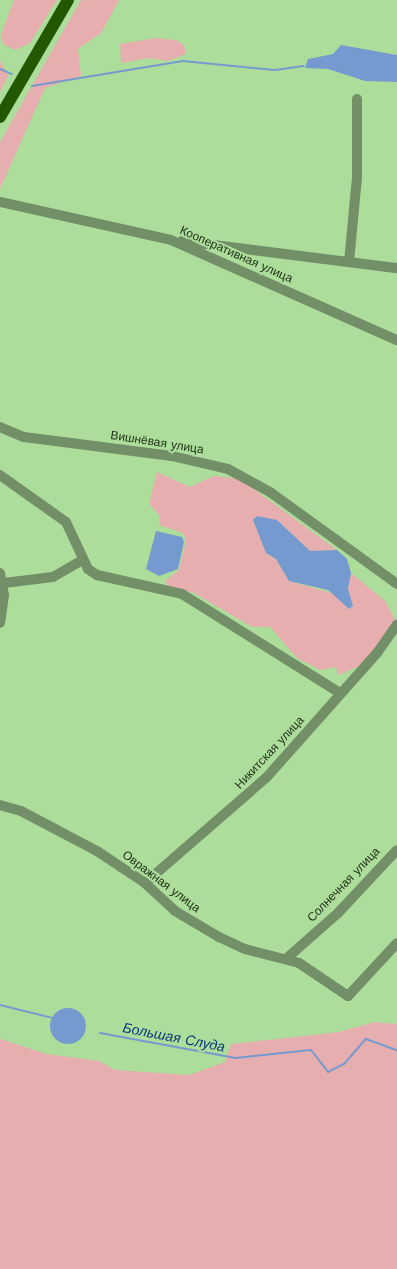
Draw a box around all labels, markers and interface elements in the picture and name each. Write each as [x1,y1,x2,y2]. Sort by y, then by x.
street label: Кооперативная улица [177,224,295,286]
street label: Вишнёвая улица [109,429,205,457]
street label: Никитская улица [233,714,307,792]
street label: Солнечная улица [305,845,383,925]
street label: Овражная улица [119,848,203,916]
water label: Большая Слуда [121,1019,227,1055]

